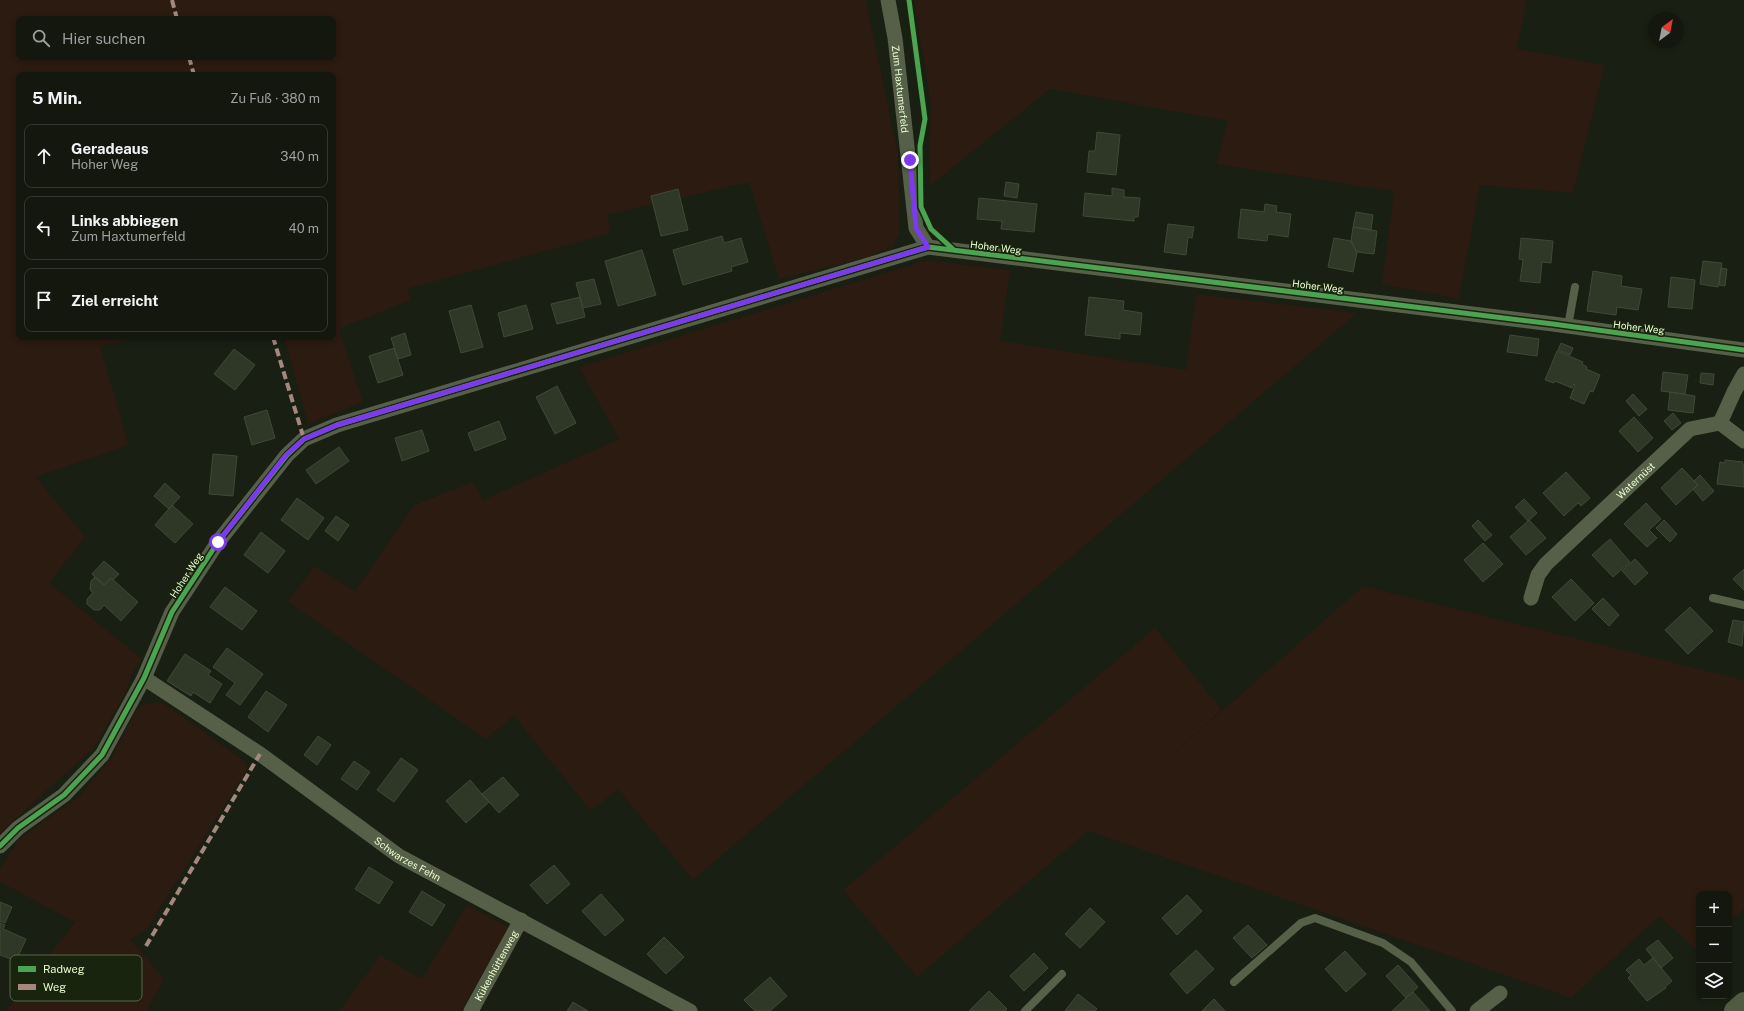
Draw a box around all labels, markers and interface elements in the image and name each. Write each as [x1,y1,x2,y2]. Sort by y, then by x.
north arrow [1648,12,1684,48]
search box [16,16,336,60]
icon: search [30,27,52,49]
text: Hier suchen [62,30,145,47]
street label: Zum Haxtumerfeld [890,45,911,134]
text: 5 Min. [32,88,82,108]
text: Zu Fuß · 380 m [230,91,320,106]
text: Geradeaus [71,140,149,157]
icon: ahead [33,145,55,167]
text: 340 m [280,149,319,164]
route end [901,151,919,169]
text: Hoher Weg [71,157,138,172]
text: Links abbiegen [71,212,178,229]
icon: left [33,217,55,239]
text: 40 m [288,221,319,236]
text: Zum Haxtumerfeld [71,229,186,244]
street label: Hoher Weg [970,238,1022,256]
street label: Hoher Weg [1292,277,1344,295]
icon: arrive [33,289,55,311]
text: Ziel erreicht [71,292,158,309]
street label: Hoher Weg [1613,318,1665,336]
street label: Waternüst [1614,459,1657,501]
route start [209,533,227,551]
street label: Hoher Weg [167,550,205,600]
street label: Schwarzes Fehn [372,834,443,883]
map controls [1696,891,1732,999]
button: + [1696,891,1732,927]
button: − [1696,927,1732,963]
street label: Kükenhüttenweg [472,928,520,1003]
legend [10,955,142,1001]
text: Radweg [43,963,85,975]
button: layers [1696,963,1732,999]
text: Weg [43,981,66,993]

